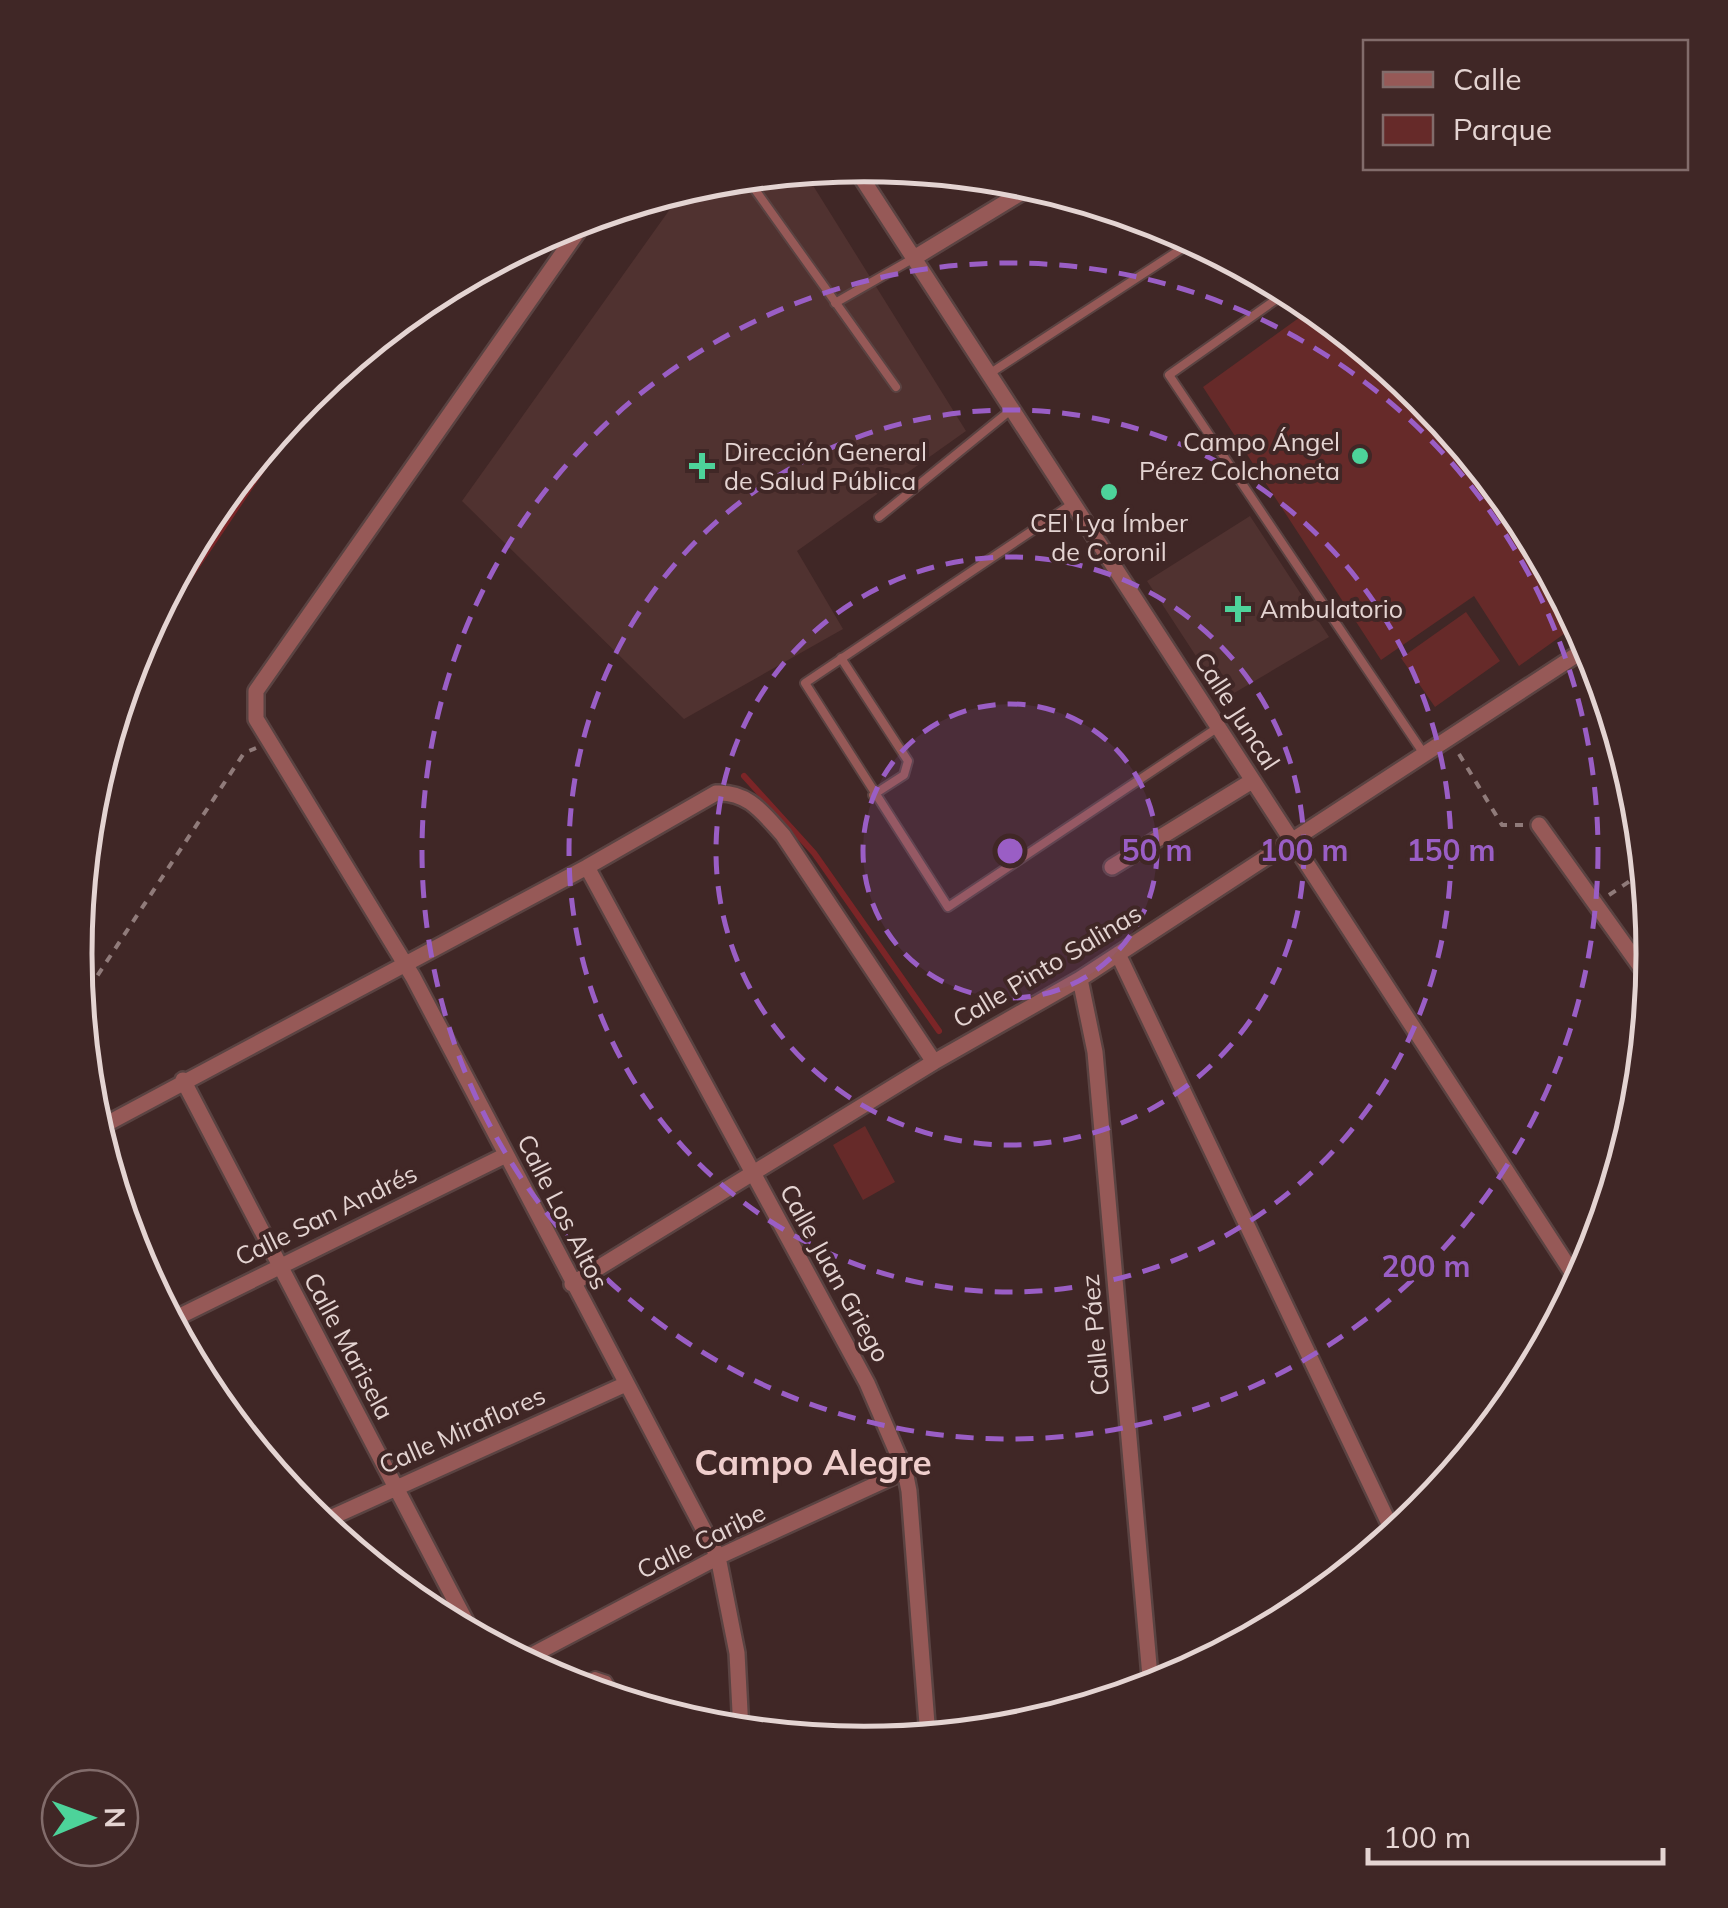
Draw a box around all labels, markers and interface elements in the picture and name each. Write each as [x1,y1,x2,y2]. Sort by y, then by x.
legend [1363,40,1688,170]
text: Calle [1453,60,1522,98]
text: Parque [1453,110,1552,148]
place label: Campo Ángel Pérez Colchoneta [1139,426,1340,486]
place label: Dirección General de Salud Pública [724,436,927,496]
marker: Campo Ángel Pérez Colchoneta [1349,445,1371,467]
marker: Dirección General de Salud Pública [689,453,715,479]
marker: CEI Lya Ímber de Coronil [1098,481,1120,503]
place label: CEI Lya Ímber de Coronil [1030,507,1188,567]
place label: Ambulatorio [1260,593,1403,624]
marker: Ambulatorio [1225,596,1251,622]
street label: Calle Juncal [1188,646,1287,775]
text: 50 m [1121,831,1193,869]
text: 100 m [1259,831,1349,869]
text: 150 m [1406,831,1496,869]
centre of rings [992,833,1028,869]
street label: Calle Pinto Salinas [947,897,1147,1034]
street label: Calle Los Altos [511,1129,616,1295]
street label: Calle San Andrés [230,1157,422,1272]
street label: Calle Juan Griego [774,1178,897,1367]
text: 200 m [1381,1247,1471,1285]
street label: Calle Marisela [298,1267,401,1425]
street label: Calle Páez [1074,1273,1115,1397]
street label: Calle Miraflores [374,1379,550,1480]
district label: Campo Alegre [694,1440,932,1484]
street label: Calle Caribe [632,1496,770,1585]
north arrow [40,1768,140,1868]
scale bar [1368,1803,1663,1865]
text: N [98,1807,133,1828]
text: 100 m [1383,1818,1471,1856]

